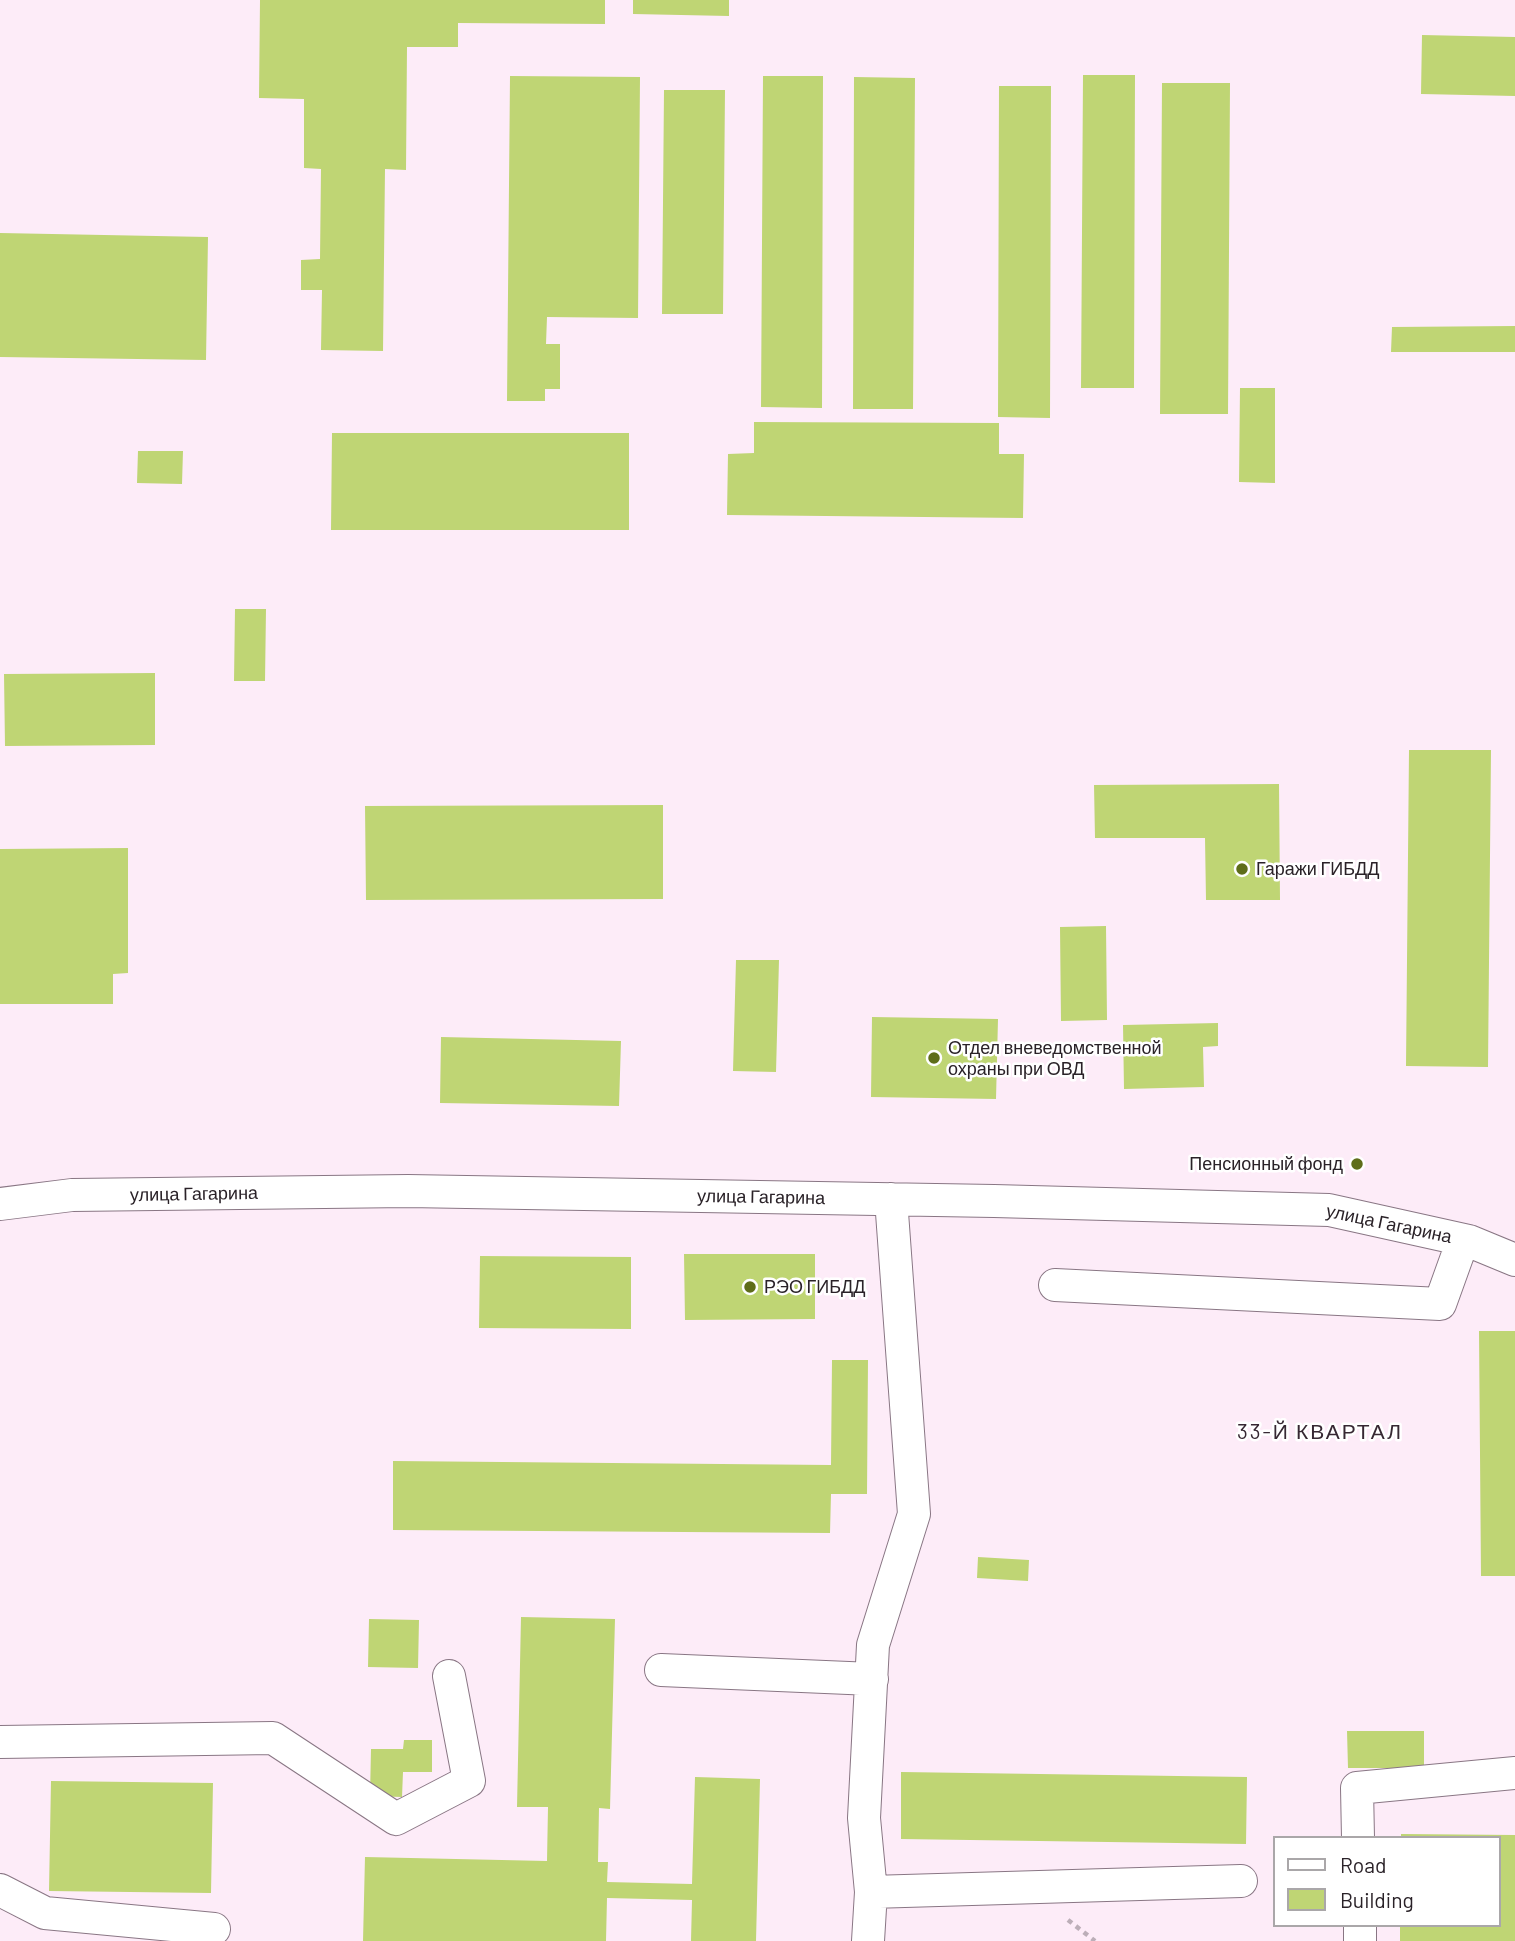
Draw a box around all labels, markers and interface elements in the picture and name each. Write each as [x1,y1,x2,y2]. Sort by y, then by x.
place label: Гаражи ГИБДД [1256,858,1379,880]
marker: Гаражи ГИБДД [1234,861,1250,877]
place label: Отдел вневедомственной охраны при ОВД [948,1037,1162,1080]
marker: Отдел вневедомственной охраны при ОВД [926,1050,942,1066]
place label: Пенсионный фонд [1189,1153,1343,1175]
marker: Пенсионный фонд [1349,1156,1365,1172]
street label: улица Гагарина [130,1182,258,1206]
street label: улица Гагарина [697,1185,825,1209]
street label: улица Гагарина [1324,1200,1454,1248]
place label: РЭО ГИБДД [764,1276,865,1298]
marker: РЭО ГИБДД [742,1279,758,1295]
district label: 33-Й КВАРТАЛ [1238,1419,1402,1445]
legend [1274,1836,1501,1927]
text: Road [1340,1852,1386,1877]
text: Building [1340,1887,1414,1912]

